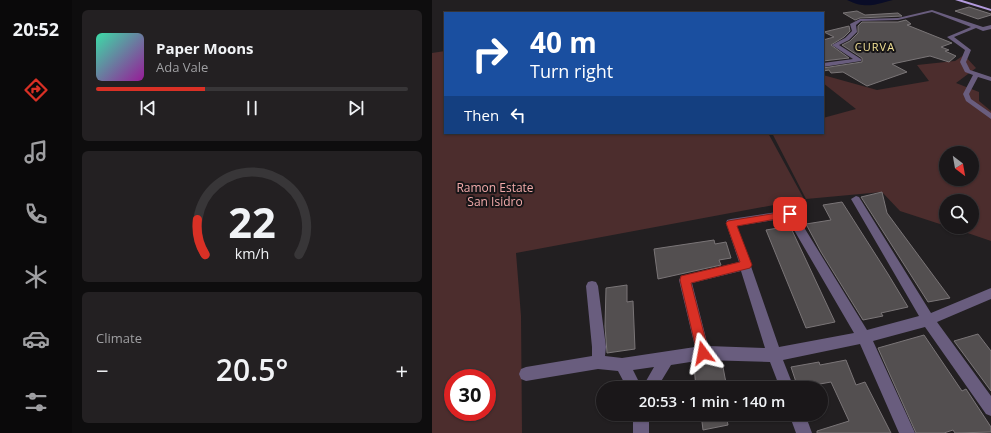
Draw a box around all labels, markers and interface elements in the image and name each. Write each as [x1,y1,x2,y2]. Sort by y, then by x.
text: 20:52 [13,17,59,41]
text: 40 m [530,23,597,61]
icon: right [464,28,516,80]
text: Paper Moons [156,38,254,58]
district label: CURVA [855,39,895,54]
text: Ada Vale [156,58,208,76]
text: Turn right [530,59,613,83]
icon: directions [22,76,50,104]
icon: previous [137,97,159,119]
icon: pause [241,97,263,119]
icon: next [345,97,367,119]
icon: left [507,104,529,126]
text: Then [464,105,499,125]
icon: music [22,138,50,166]
north arrow [939,146,979,186]
map controls [939,146,979,234]
park label: Ramon Estate San Isidro [456,179,534,210]
text: 22 [228,193,276,249]
button: search [939,194,979,234]
pin [773,197,807,231]
icon: phone [22,200,50,228]
icon: arrive [779,203,801,225]
text: km/h [235,243,269,262]
icon: climate [22,263,50,291]
icon: car [22,325,50,353]
text: Climate [96,329,142,347]
position arrow [682,332,724,374]
text: 20.5° [216,349,288,390]
text: − [96,355,109,385]
text: + [395,355,408,385]
speed limit sign: 30 [444,369,496,421]
icon: filters [22,388,50,416]
text: 20:53 · 1 min · 140 m [639,391,785,411]

